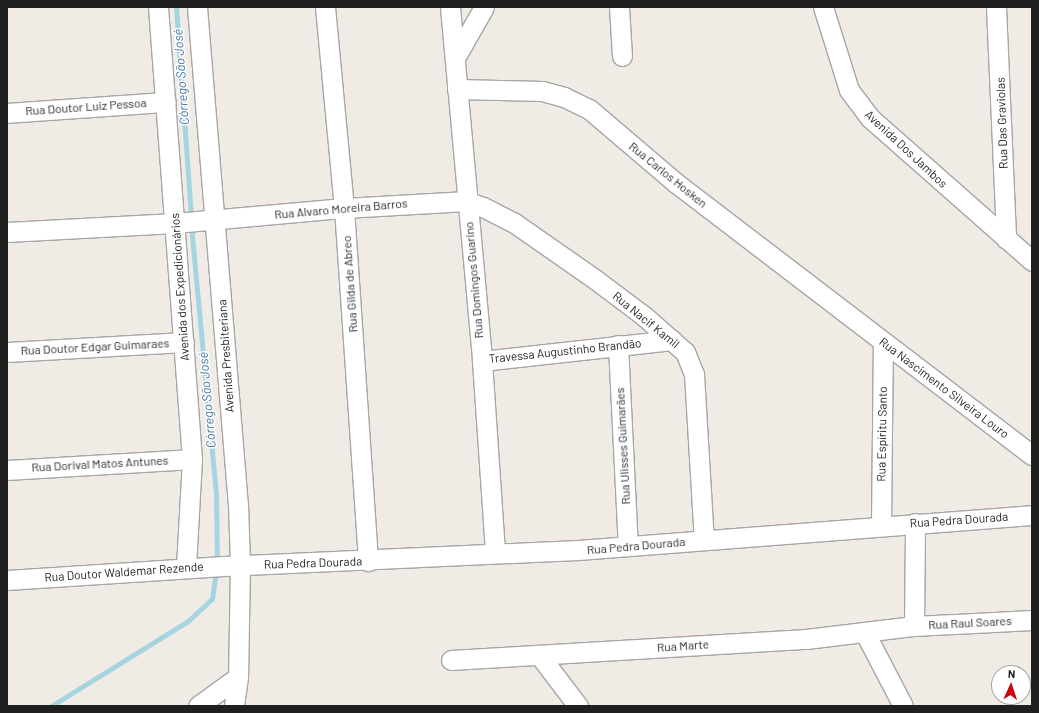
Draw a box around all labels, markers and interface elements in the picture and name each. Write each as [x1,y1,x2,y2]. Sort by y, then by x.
water label: Córrego São José [170,28,192,126]
street label: Rua Das Graviolas [993,77,1011,169]
street label: Rua Doutor Luiz Pessoa [25,96,147,118]
street label: Avenida Dos Jambos [862,107,950,191]
street label: Rua Carlos Hosken [626,139,710,211]
street label: Rua Alvaro Moreira Barros [274,196,408,222]
street label: Avenida dos Expedicionários [168,212,192,362]
street label: Rua Domingos Guarino [462,221,486,339]
street label: Rua Gilda de Abreo [339,235,361,333]
street label: Rua Nacif Kamil [610,289,682,351]
street label: Avenida Presbiteriana [215,299,237,413]
street label: Rua Nascimento Silveira Louro [876,334,1012,442]
street label: Rua Doutor Edgar Guimaraes [20,336,170,358]
street label: Travessa Augustinho Brandão [488,336,642,366]
water label: Córrego São José [195,351,219,449]
street label: Rua Espíritu Santo [874,386,890,482]
street label: Rua Ulisses Guimarães [613,387,633,505]
street label: Rua Dorival Matos Antunes [31,453,169,475]
street label: Rua Pedra Dourada [909,509,1009,531]
street label: Rua Pedra Dourada [586,535,686,557]
street label: Rua Pedra Dourada [263,554,363,572]
street label: Rua Doutor Waldemar Rezende [44,559,204,585]
street label: Rua Raul Soares [928,614,1012,632]
street label: Rua Marte [656,637,710,655]
north arrow [991,665,1031,705]
text: N [1008,667,1016,680]

